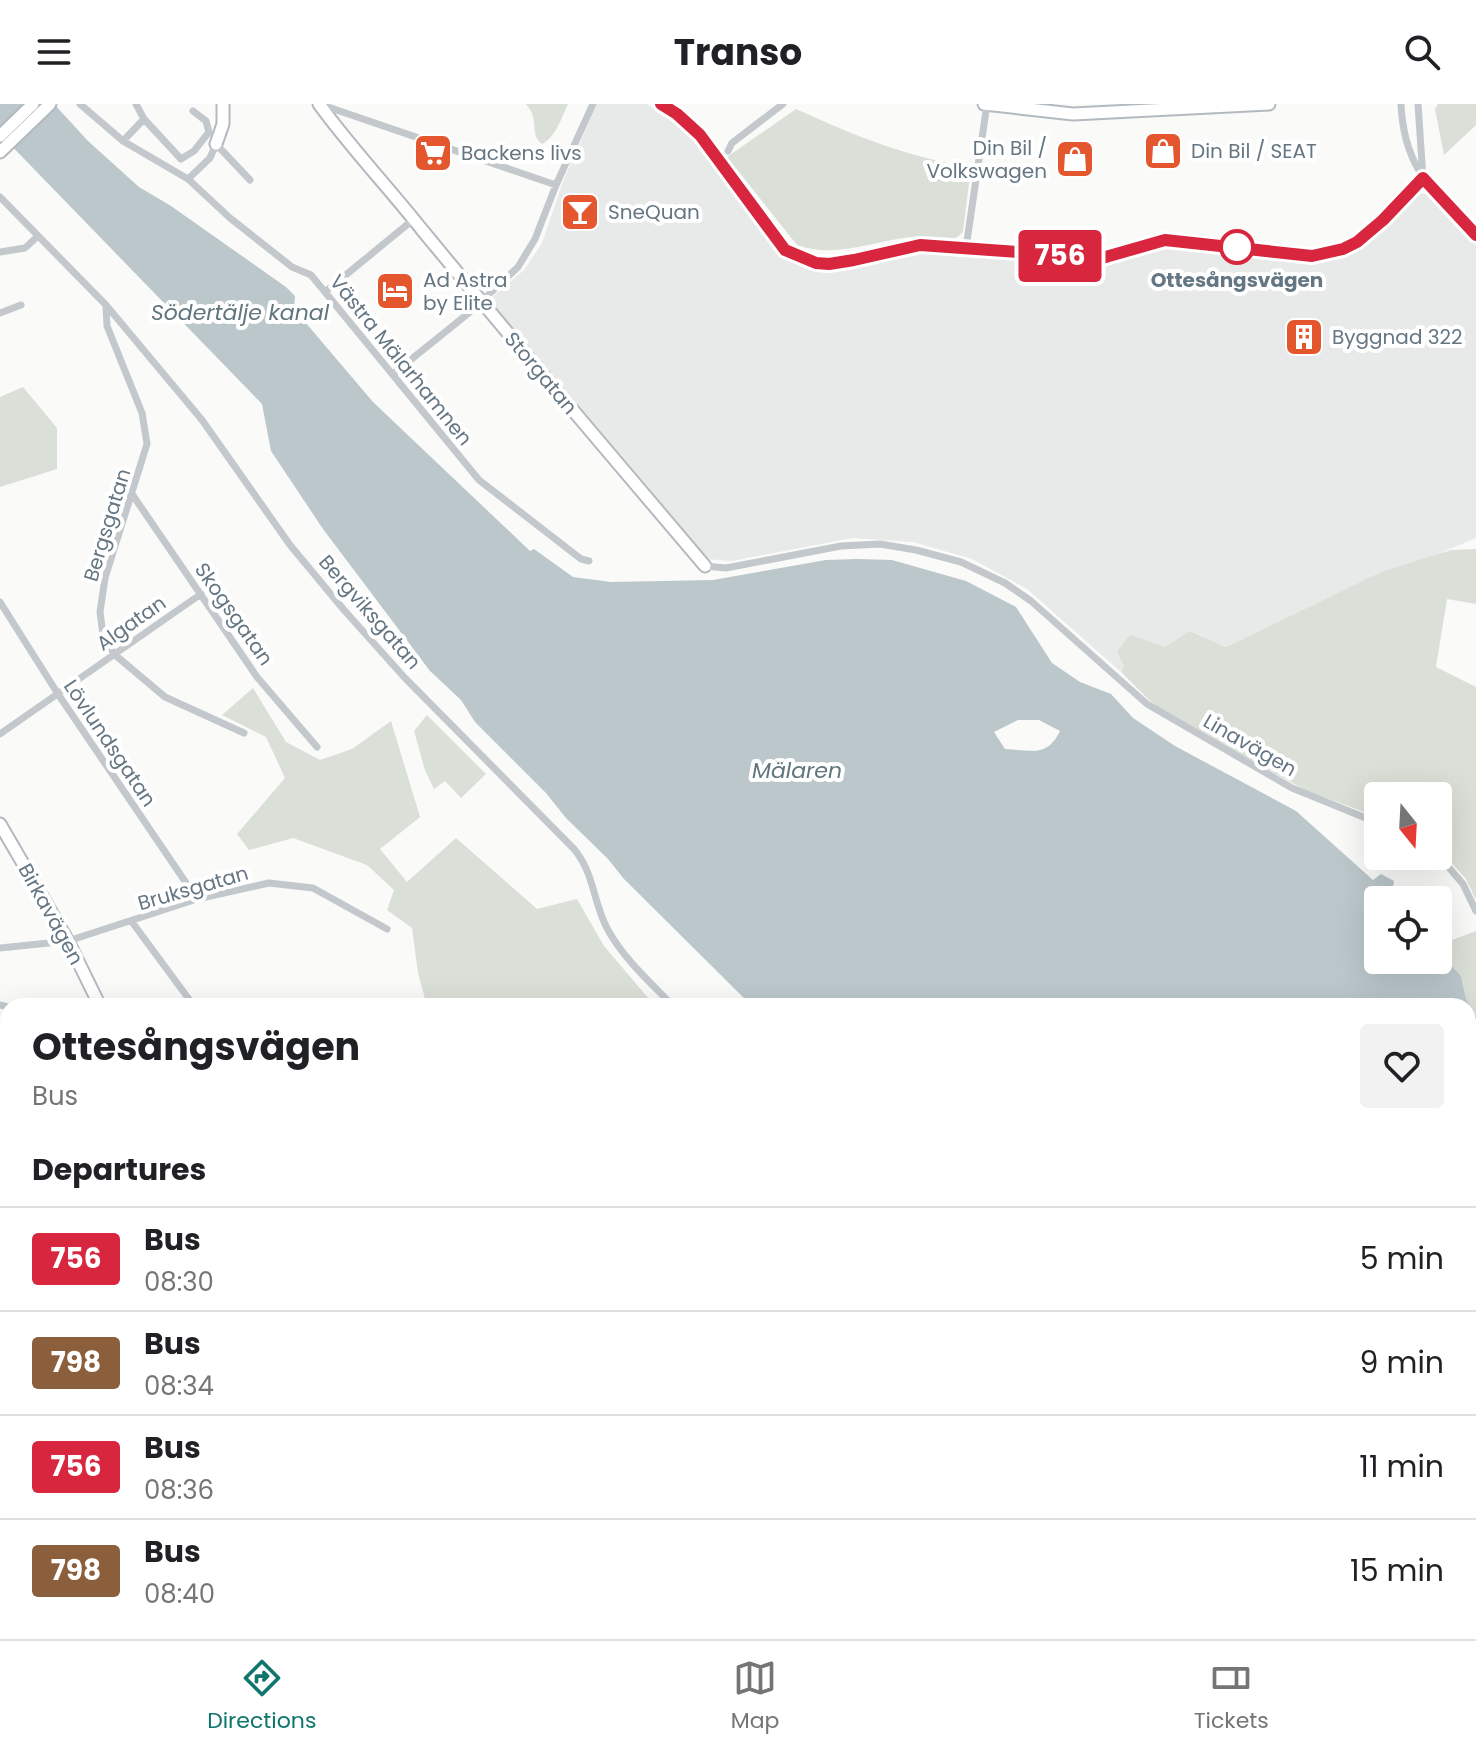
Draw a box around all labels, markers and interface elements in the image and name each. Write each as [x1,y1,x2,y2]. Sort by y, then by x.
text: Transo [674,27,802,78]
icon: menu [32,30,76,74]
icon: search [1400,30,1444,74]
shop icon: Din Bil / SEAT [1142,130,1184,172]
supermarket icon: Backens livs [412,132,454,174]
place label: Din Bil / Volkswagen [926,134,1047,185]
place label: Din Bil / SEAT [1191,137,1317,165]
shop icon: Din Bil / Volkswagen [1054,138,1096,180]
place label: Backens livs [461,139,582,167]
bar icon: SneQuan [559,191,601,233]
place label: SneQuan [608,198,700,226]
line badge: 756 [1014,230,1106,282]
marker: Ottesångsvägen [1220,230,1254,264]
text: 756 [1034,236,1086,275]
place label: Ad Astra by Elite [423,266,508,317]
place label: Ottesångsvägen [1151,266,1323,294]
street label: Västra Mälarhamnen [323,269,479,451]
hotel icon: Ad Astra by Elite [374,270,416,312]
water label: Södertälje kanal [151,297,330,328]
building icon: Byggnad 322 [1283,316,1325,358]
place label: Byggnad 322 [1332,323,1463,351]
street label: Storgatan [498,326,584,420]
street label: Bergsgatan [77,465,137,585]
street label: Bergviksgatan [312,549,428,675]
street label: Skogsgatan [188,557,280,671]
street label: Algatan [91,589,171,657]
street label: Lövlundsgatan [57,674,163,812]
street label: Linavägen [1198,707,1302,783]
water label: Mälaren [752,755,842,786]
north arrow [1364,782,1452,870]
map controls [1364,782,1452,974]
street label: Birkavägen [12,858,90,970]
street label: Bruksgatan [134,859,252,917]
button: locate [1364,886,1452,974]
text: Ottesångsvägen [32,1020,360,1073]
button: heart [1360,1024,1444,1108]
text: Bus [32,1078,78,1114]
text: Departures [32,1148,206,1191]
text: Bus [144,1218,201,1261]
text: 5 min [1360,1237,1444,1280]
text: 756 [50,1239,102,1278]
text: 08:30 [144,1264,214,1300]
text: Bus [144,1322,201,1365]
text: 9 min [1360,1341,1444,1384]
text: 798 [51,1343,101,1382]
text: 08:34 [144,1368,214,1404]
text: Bus [144,1426,201,1469]
text: 11 min [1359,1445,1444,1488]
text: 756 [50,1447,102,1486]
text: 08:36 [144,1472,214,1508]
text: Bus [144,1530,201,1573]
text: 15 min [1350,1549,1444,1592]
text: 798 [51,1551,101,1590]
text: 08:40 [144,1576,215,1612]
tab: Directions [207,1656,316,1737]
tab: Map [731,1656,779,1737]
tab: Tickets [1194,1656,1269,1737]

